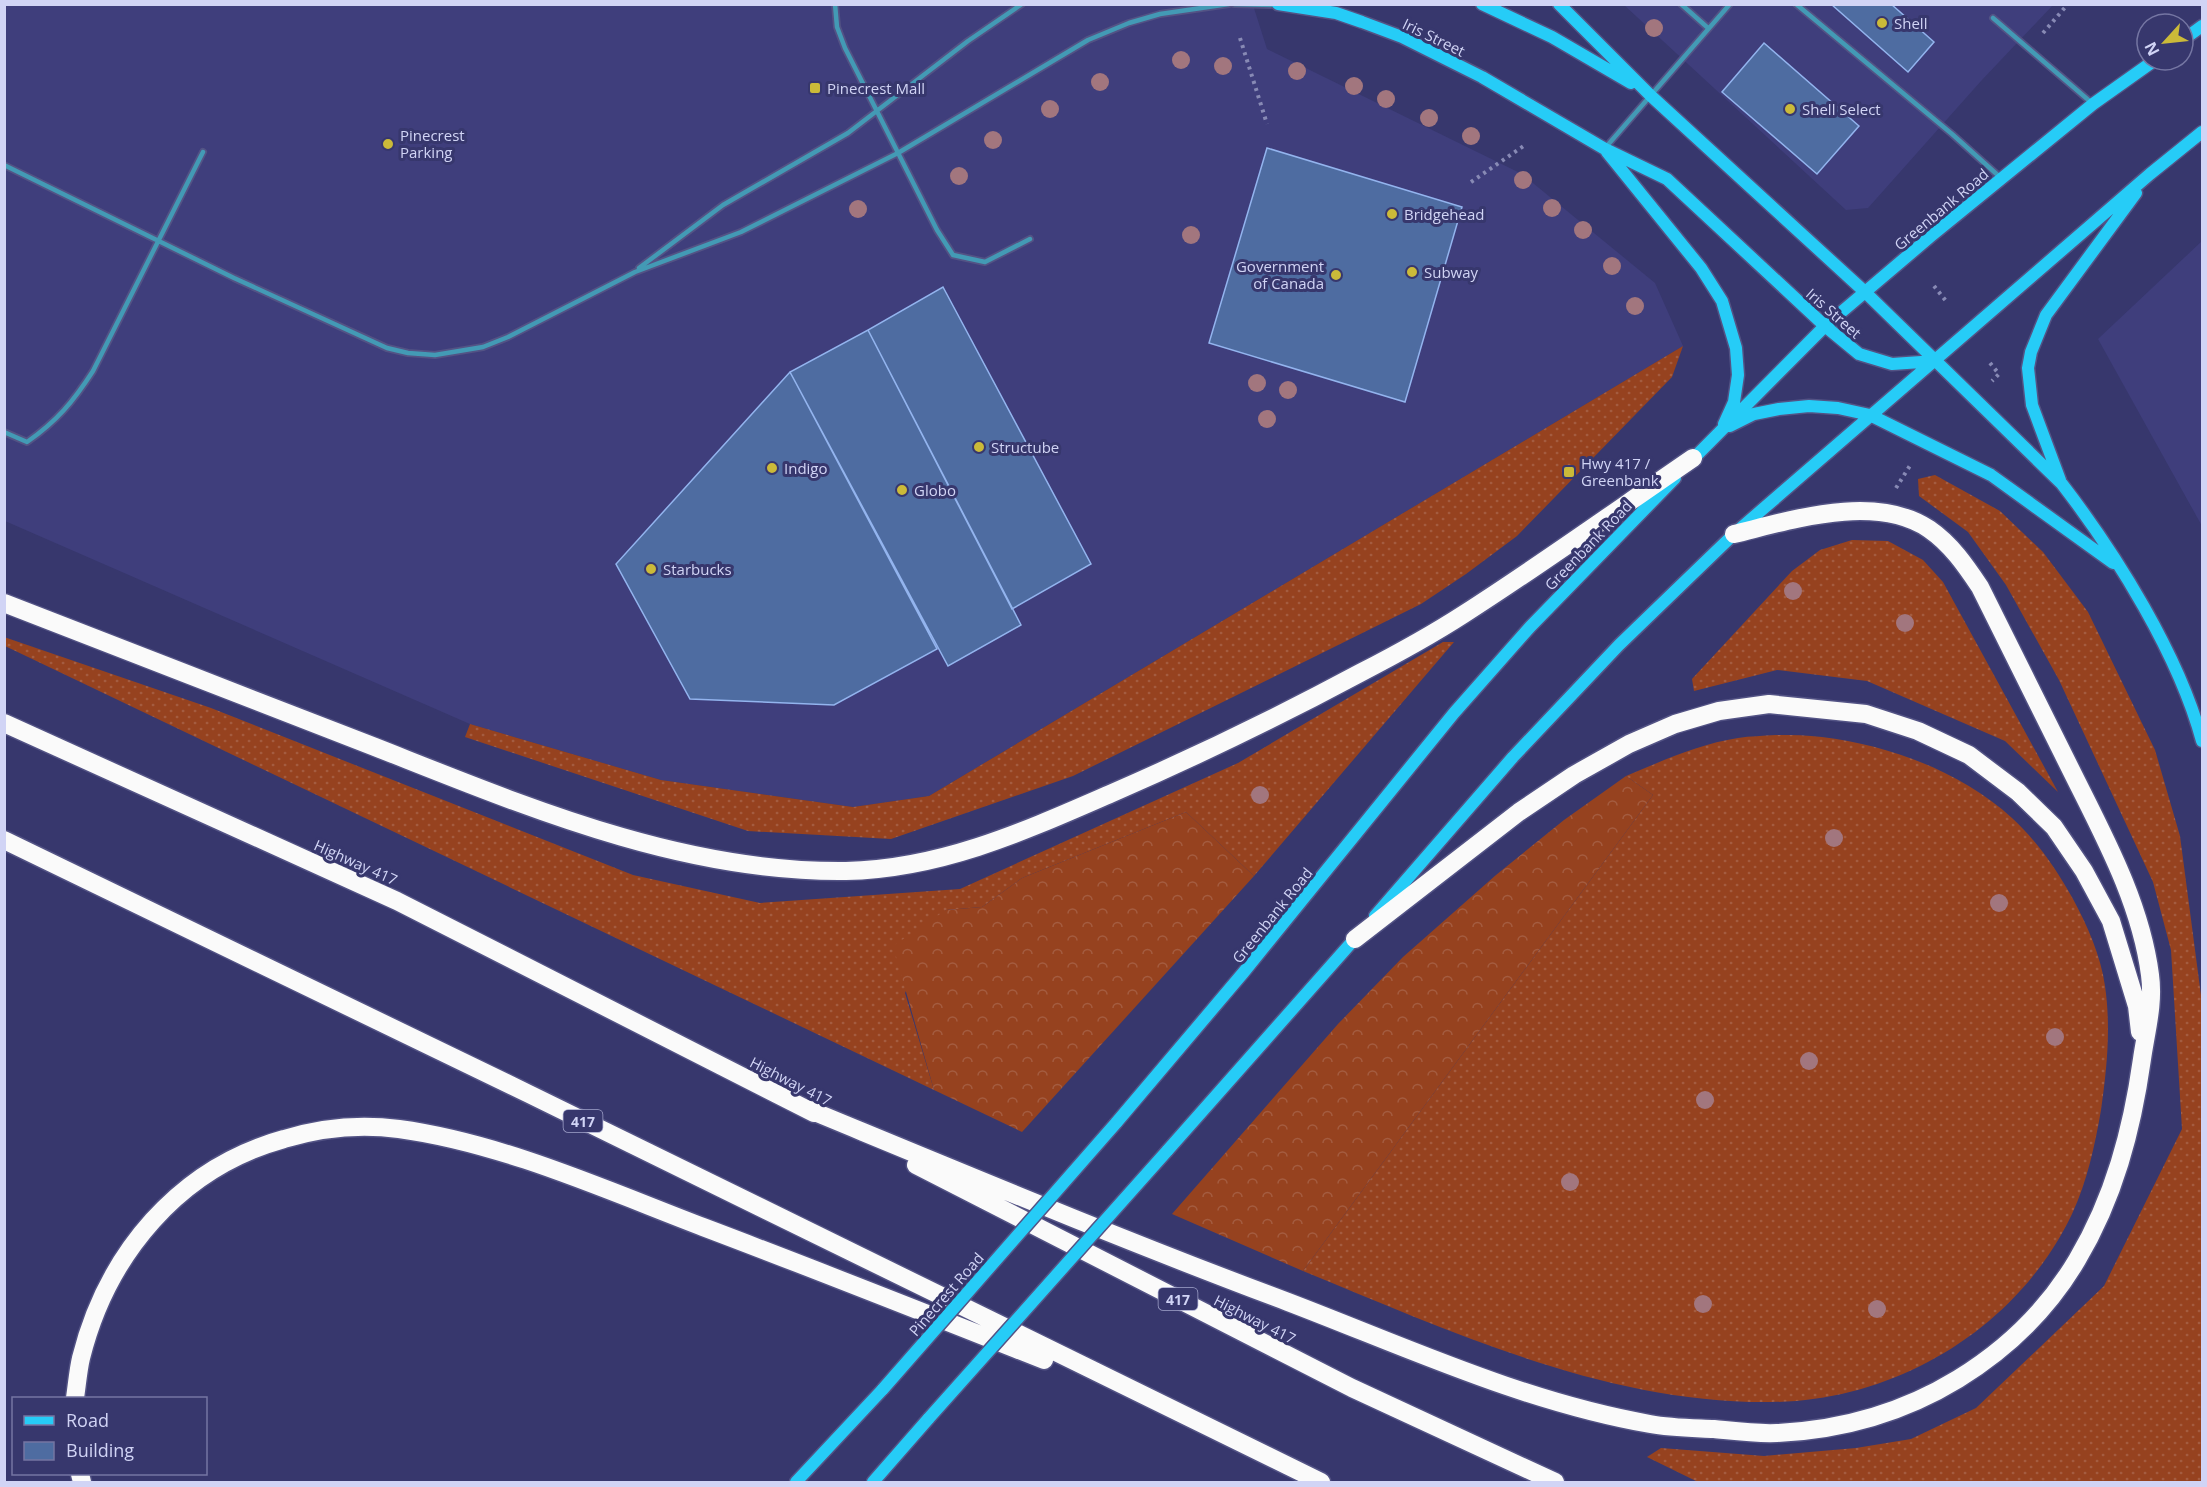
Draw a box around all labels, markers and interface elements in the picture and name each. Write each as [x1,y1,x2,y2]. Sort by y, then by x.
north arrow [2135,12,2195,72]
street label: Iris Street [1399,13,1469,61]
place label: Shell [1894,13,1927,33]
marker: Shell [1875,16,1889,30]
text: N [2139,38,2164,60]
place label: Pinecrest Mall [827,78,925,98]
marker: Pinecrest Mall [808,81,822,95]
place label: Shell Select [1802,99,1881,119]
marker: Shell Select [1783,102,1797,116]
place label: Pinecrest Parking [400,125,465,162]
marker: Pinecrest Parking [381,137,395,151]
street label: Greenbank Road [1890,164,1992,254]
place label: Bridgehead [1404,204,1485,224]
marker: Bridgehead [1385,207,1399,221]
place label: Government of Canada [1236,256,1324,293]
place label: Subway [1424,262,1479,282]
marker: Subway [1405,265,1419,279]
marker: Government of Canada [1329,268,1343,282]
street label: Iris Street [1802,283,1866,343]
place label: Structube [991,437,1059,457]
marker: Structube [972,440,986,454]
place label: Hwy 417 / Greenbank [1581,453,1659,490]
place label: Indigo [784,458,828,478]
marker: Indigo [765,461,779,475]
marker: Hwy 417 / Greenbank [1562,465,1576,479]
place label: Globo [914,480,956,500]
marker: Globo [895,483,909,497]
street label: Greenbank Road [1540,496,1636,594]
place label: Starbucks [663,559,732,579]
marker: Starbucks [644,562,658,576]
street label: Highway 417 [311,835,401,889]
street label: Greenbank Road [1227,863,1317,967]
street label: Highway 417 [747,1052,835,1110]
road number: 417 [564,1110,602,1132]
street label: Pinecrest Road [904,1248,988,1340]
road number: 417 [1158,1288,1198,1310]
street label: Highway 417 [1211,1290,1299,1348]
legend [12,1397,207,1475]
text: Road [66,1408,109,1432]
text: Building [66,1438,134,1462]

